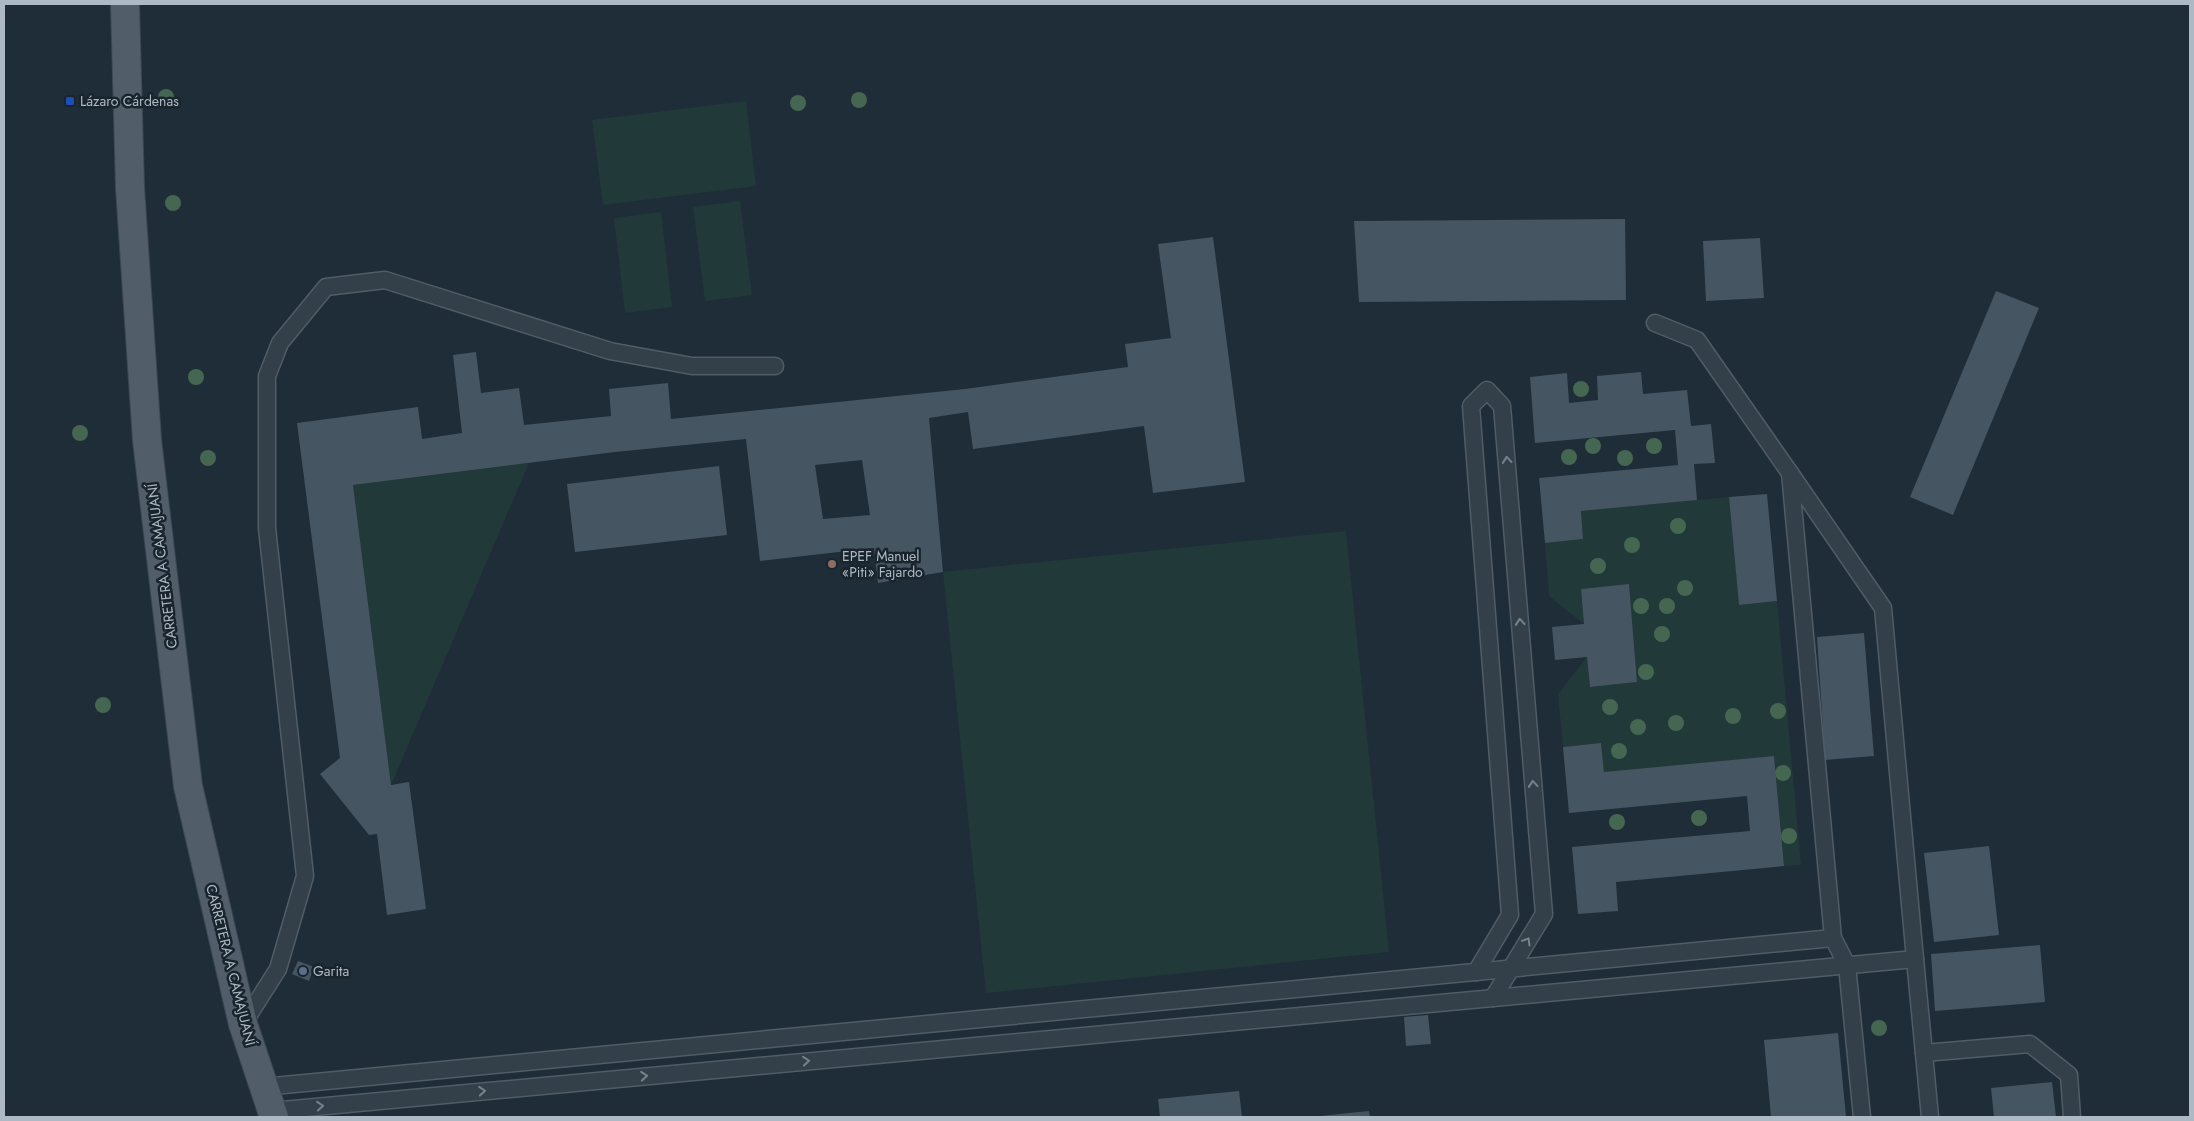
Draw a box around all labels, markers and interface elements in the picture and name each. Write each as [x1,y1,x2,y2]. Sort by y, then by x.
place label: Lázaro Cárdenas [80,91,179,111]
marker: Lázaro Cárdenas [64,95,76,107]
one-way arrow [1501,456,1512,464]
street label: CARRETERA A CAMAJUANÍ [142,482,182,649]
place label: EPEF Manuel «Piti» Fajardo [842,546,923,582]
marker: EPEF Manuel «Piti» Fajardo [826,558,838,570]
one-way arrow [1515,618,1526,626]
one-way arrow [1528,780,1539,788]
street label: CARRETERA A CAMAJUANÍ [201,882,261,1048]
one-way arrow [1521,938,1531,947]
place label: Garita [313,961,349,981]
marker: Garita [297,965,309,977]
one-way arrow [802,1056,810,1067]
one-way arrow [640,1071,648,1082]
one-way arrow [478,1086,486,1097]
one-way arrow [316,1101,324,1112]

